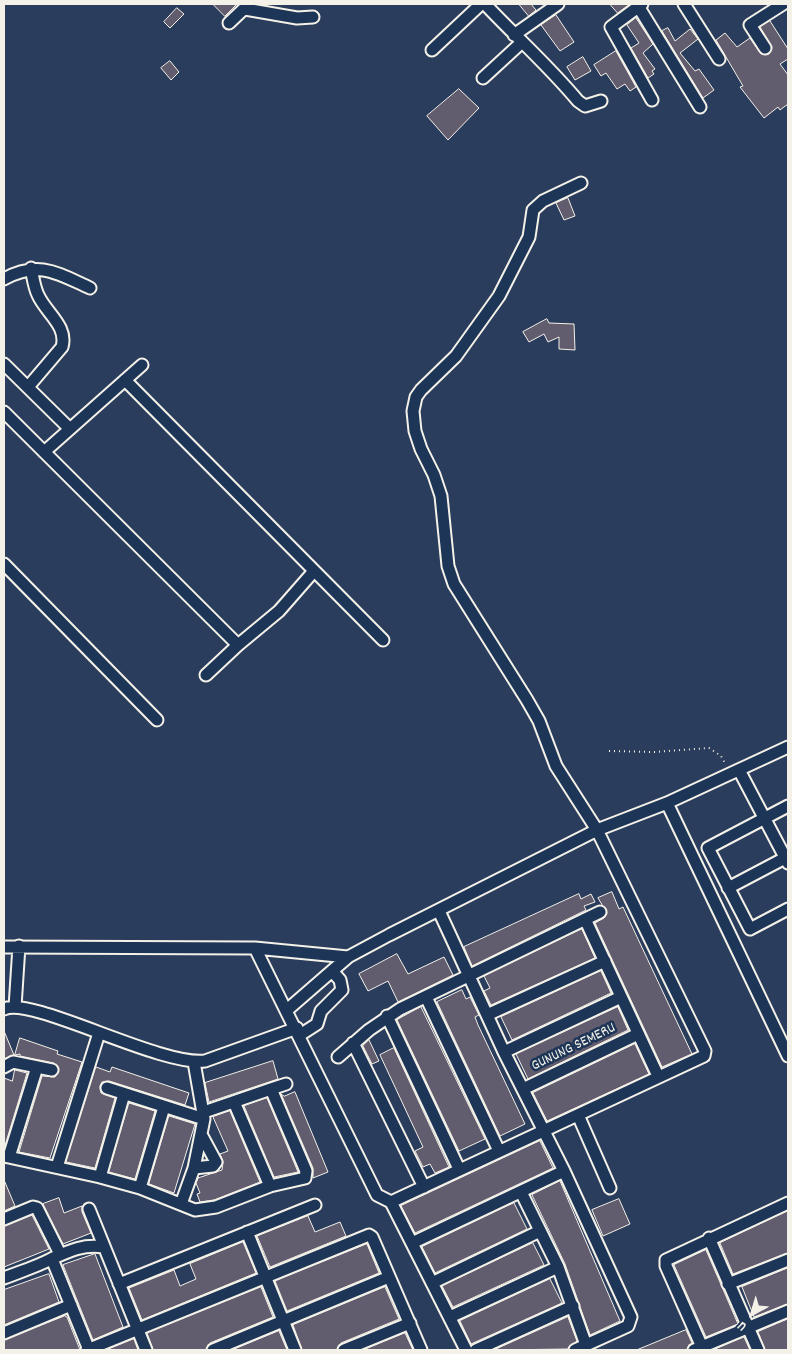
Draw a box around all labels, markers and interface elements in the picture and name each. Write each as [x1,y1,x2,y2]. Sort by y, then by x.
street label: GUNUNG SEMERU [529,1020,619,1076]
north arrow [727,1289,777,1339]
text: U [734,1316,751,1336]

